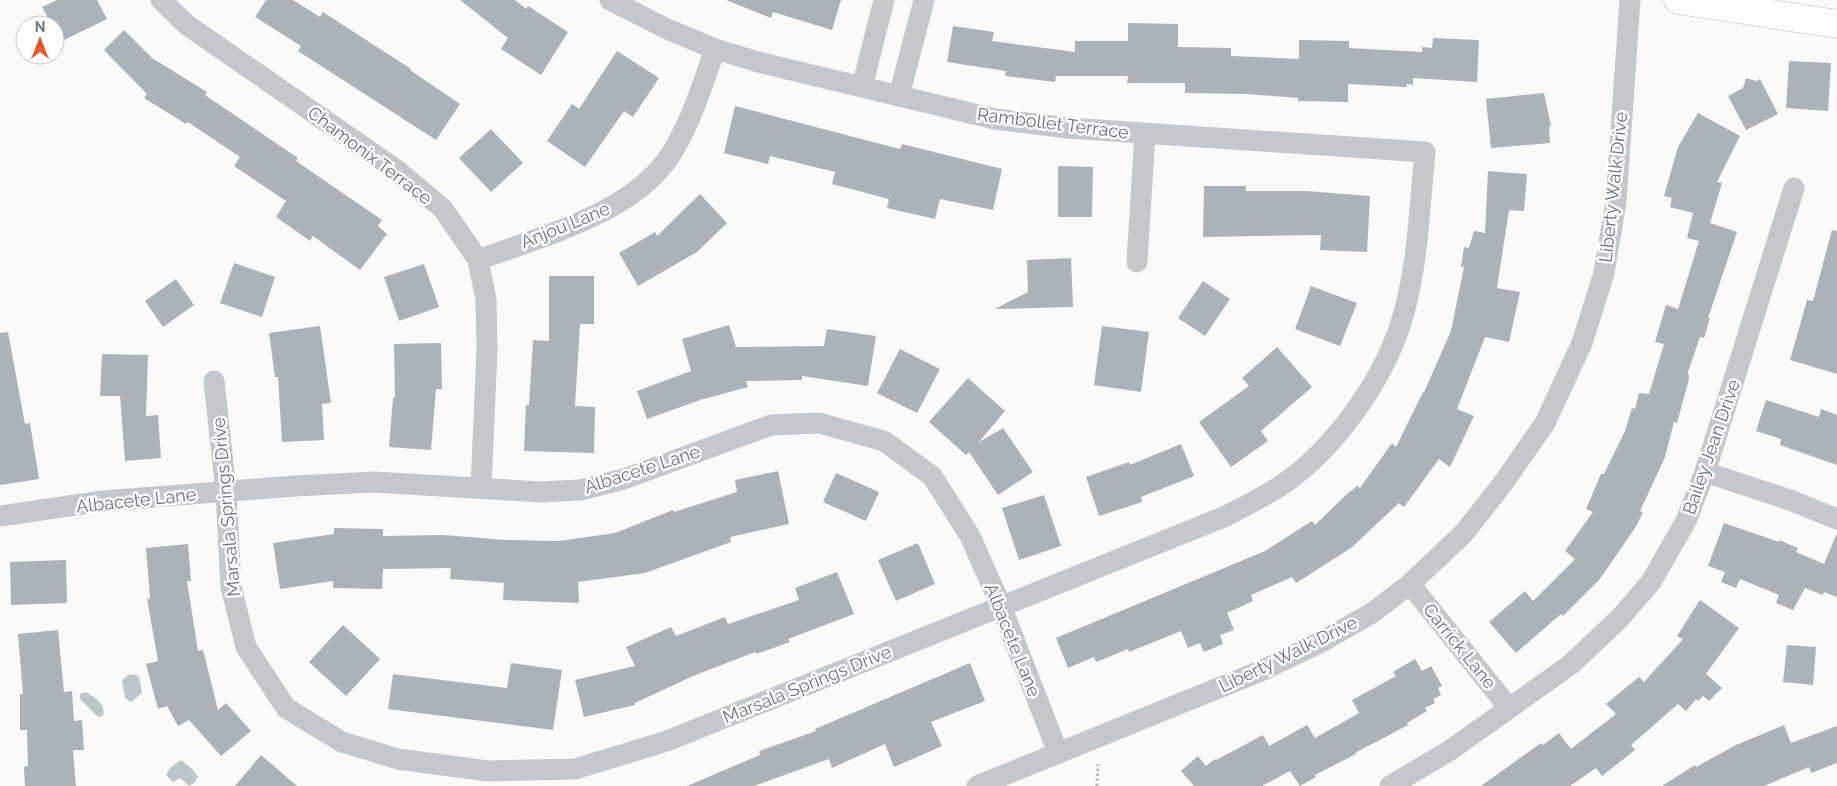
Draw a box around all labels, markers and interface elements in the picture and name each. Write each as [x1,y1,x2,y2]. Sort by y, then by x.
north arrow [15,15,65,65]
text: N [35,19,45,35]
street label: Chamonix Terrace [304,102,436,209]
street label: Rambollet Terrace [976,103,1130,143]
street label: Liberty Walk Drive [1595,110,1631,263]
street label: Anjou Lane [517,197,613,252]
street label: Bailey Jean Drive [1678,376,1744,517]
street label: Marsala Springs Drive [208,416,244,597]
street label: Albacete Lane [581,440,703,498]
street label: Albacete Lane [75,483,198,517]
street label: Albacete Lane [981,580,1045,700]
street label: Carrick Lane [1419,599,1501,693]
street label: Liberty Walk Drive [1215,611,1361,697]
street label: Marsala Springs Drive [720,640,895,727]

